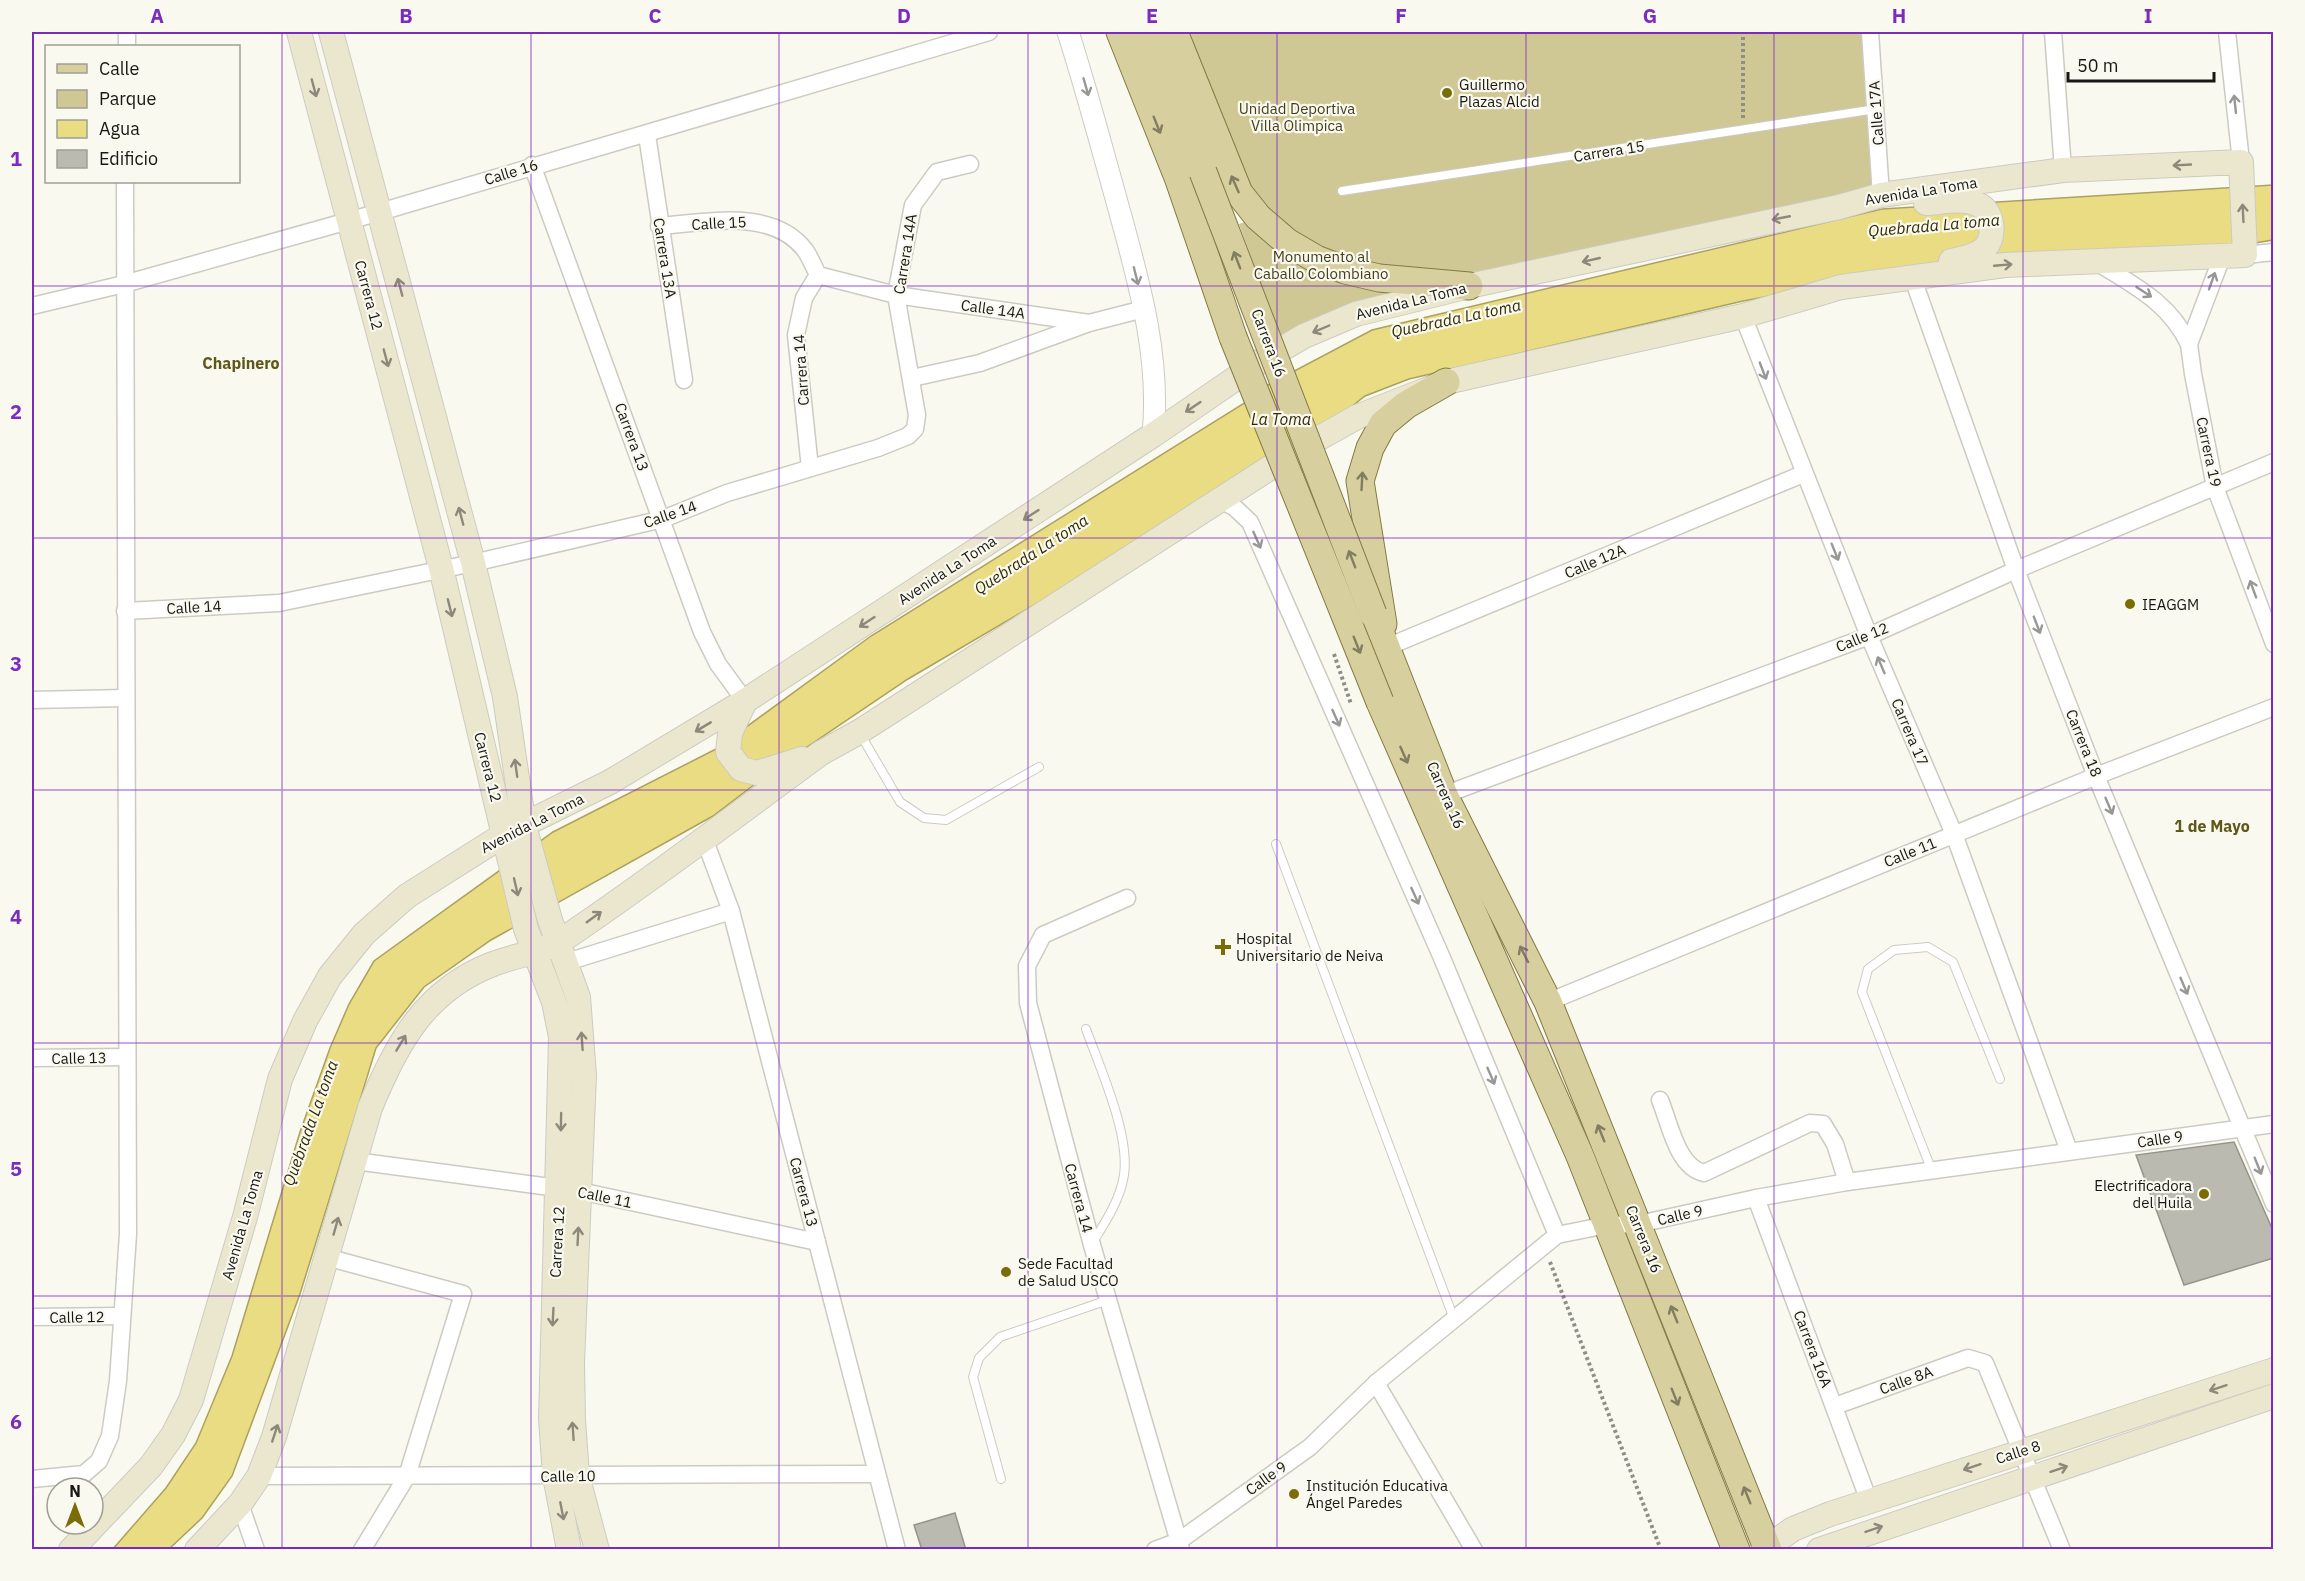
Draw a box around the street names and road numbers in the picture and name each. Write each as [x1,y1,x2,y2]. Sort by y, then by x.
street label: Calle 17A [1864,80,1888,146]
street label: Carrera 15 [1572,136,1646,166]
street label: Calle 16 [482,155,540,189]
street label: Avenida La Toma [1863,173,1979,209]
street label: Calle 15 [691,212,747,234]
street label: Carrera 14A [889,212,921,296]
street label: Carrera 13A [649,216,681,300]
street label: Carrera 12 [351,258,387,332]
street label: Avenida La Toma [1354,278,1468,324]
street label: Calle 14A [960,295,1027,323]
street label: Carrera 16 [1247,306,1291,380]
street label: Carrera 14 [789,334,813,406]
street label: Carrera 13 [611,400,653,474]
street label: Carrera 19 [2192,415,2226,489]
street label: Calle 14 [641,496,699,532]
street label: Avenida La Toma [894,531,1000,609]
street label: Calle 12A [1561,539,1629,582]
street label: Calle 14 [166,596,222,618]
street label: Calle 12 [1833,618,1891,656]
street label: Carrera 17 [1887,695,1933,769]
street label: Carrera 18 [2062,706,2106,780]
street label: Carrera 12 [470,730,506,804]
street label: Carrera 16 [1423,758,1469,832]
street label: Avenida La Toma [477,789,587,857]
street label: Calle 11 [1881,833,1939,871]
street label: Calle 13 [51,1048,107,1068]
street label: Calle 9 [2136,1126,2184,1152]
street label: Carrera 13 [786,1155,822,1229]
street label: Carrera 14 [1061,1161,1097,1235]
street label: Avenida La Toma [217,1168,267,1282]
street label: Calle 11 [576,1182,634,1212]
street label: Calle 9 [1655,1201,1705,1229]
street label: Carrera 16 [1622,1202,1666,1276]
street label: Carrera 12 [546,1206,568,1278]
street label: Calle 12 [49,1307,105,1327]
street label: Carrera 16A [1790,1308,1837,1391]
street label: Calle 8A [1877,1361,1936,1398]
street label: Calle 8 [1993,1436,2043,1468]
street label: Calle 9 [1242,1457,1290,1499]
street label: Calle 10 [540,1466,596,1486]

